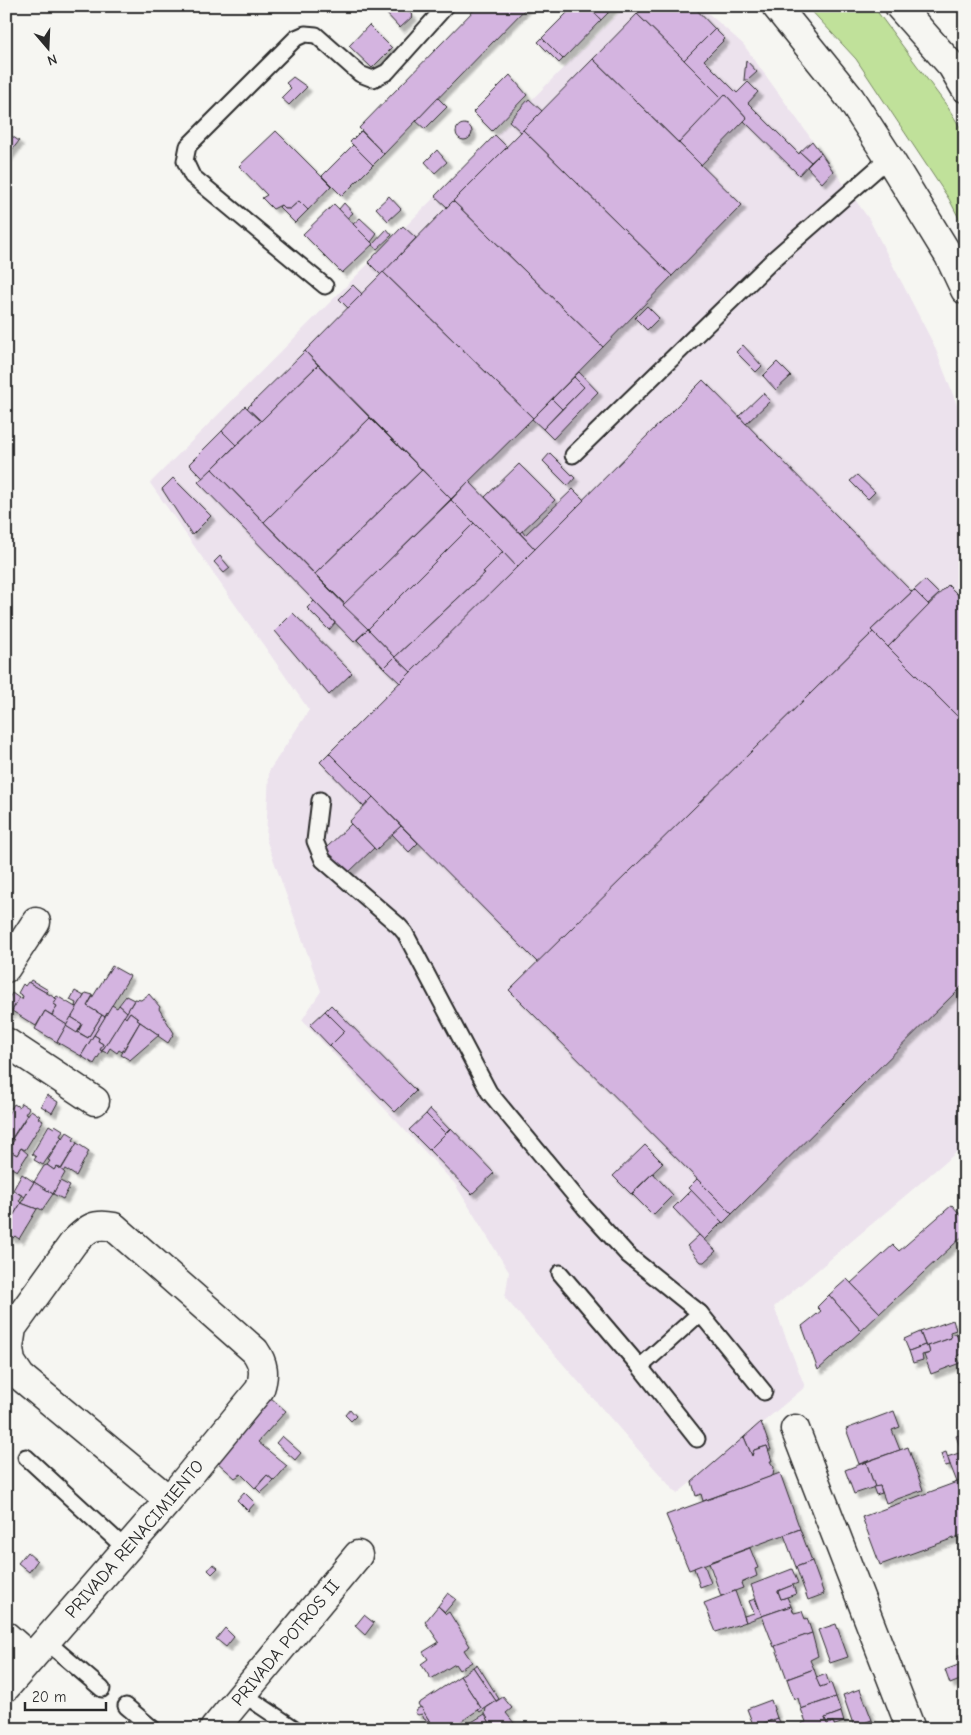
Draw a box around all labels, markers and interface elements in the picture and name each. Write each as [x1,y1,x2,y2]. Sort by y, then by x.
north arrow [22,22,72,72]
text: N [45,50,59,69]
street label: PRIVADA RENACIMIENTO [61,1456,208,1622]
street label: PRIVADA POTROS II [228,1576,344,1710]
scale bar [25,1680,106,1712]
text: 20 m [32,1688,66,1706]

